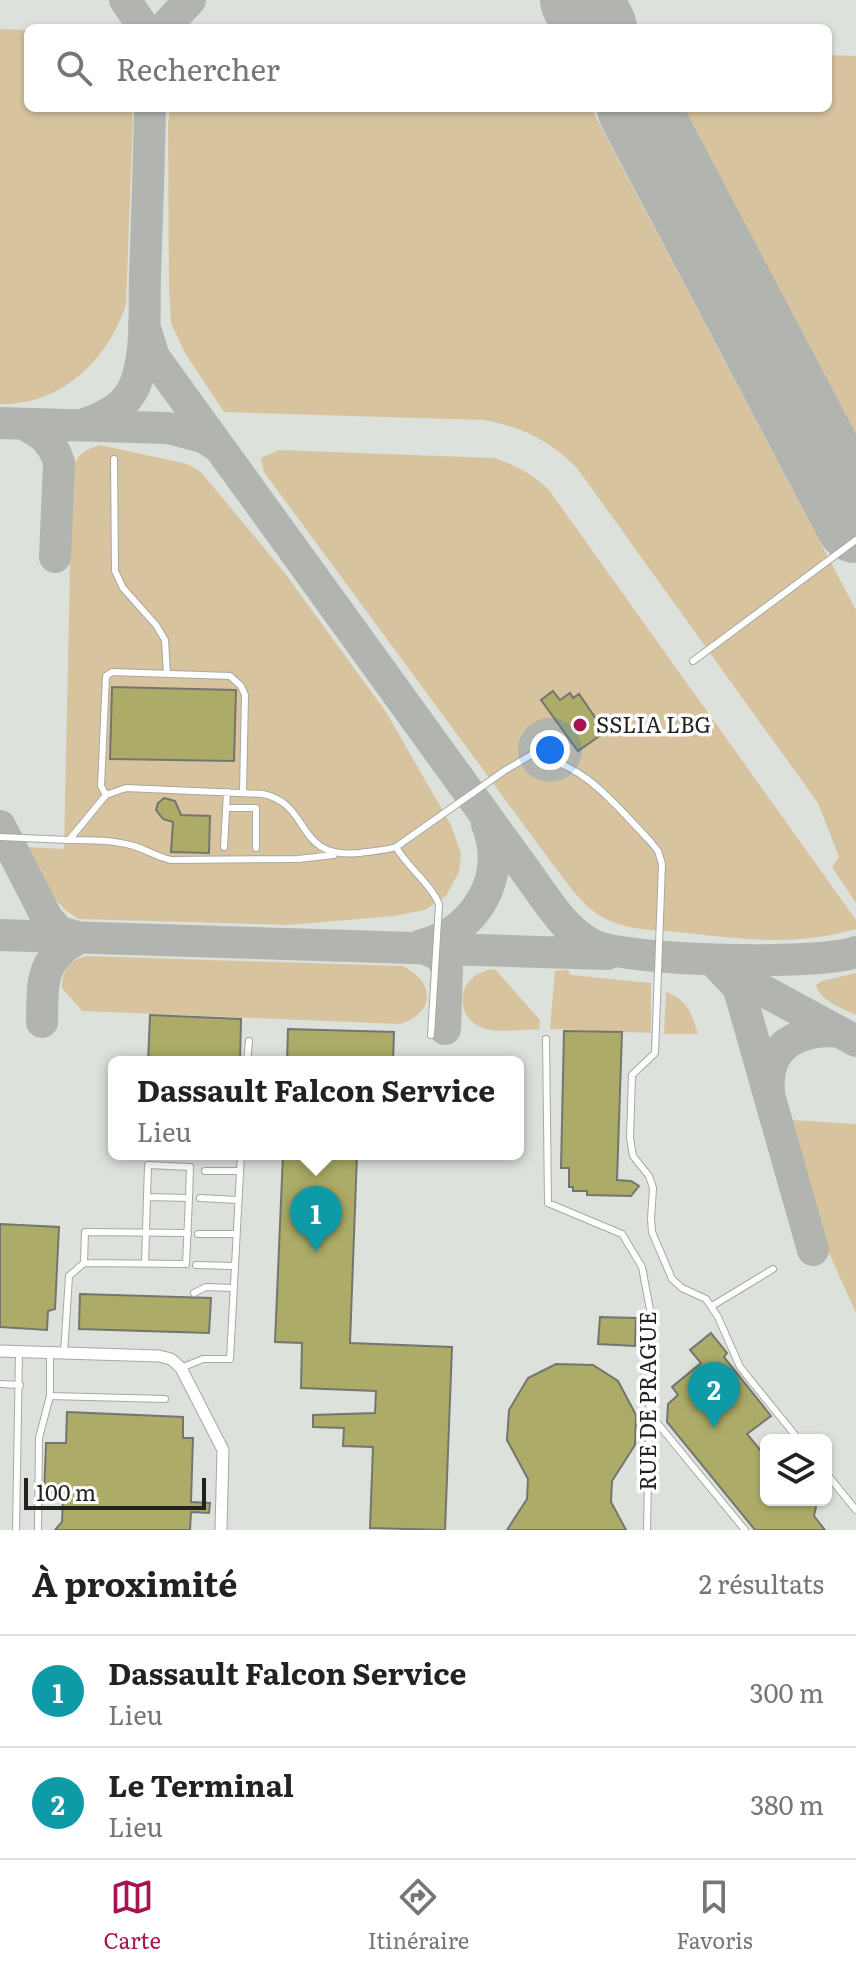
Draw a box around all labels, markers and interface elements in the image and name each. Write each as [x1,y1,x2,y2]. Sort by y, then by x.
search box [24,24,832,112]
icon: search [52,46,96,90]
text: Rechercher [116,46,280,90]
place label: SSLIA LBG [596,707,711,740]
marker: SSLIA LBG [571,716,589,734]
your location [530,730,570,770]
popup [108,1056,524,1160]
text: Dassault Falcon Service [137,1067,495,1111]
text: Lieu [137,1111,192,1150]
pin: 1 [290,1186,342,1252]
street label: RUE DE PRAGUE [630,1311,663,1491]
pin: 2 [688,1362,740,1428]
map controls [760,1434,832,1506]
button: layers [760,1434,832,1506]
scale bar [24,1474,206,1510]
text: 100 m [36,1475,96,1508]
text: À proximité [32,1557,237,1607]
text: 2 résultats [699,1563,824,1602]
text: Dassault Falcon Service [108,1650,466,1694]
text: 1 [53,1672,63,1711]
text: 300 m [749,1672,824,1711]
text: Lieu [108,1694,163,1733]
text: Le Terminal [108,1762,294,1806]
text: 2 [51,1784,65,1823]
text: 380 m [750,1784,824,1823]
text: Lieu [108,1806,163,1845]
tab: Carte [103,1875,161,1956]
tab: Itinéraire [368,1875,469,1956]
tab: Favoris [676,1875,753,1956]

